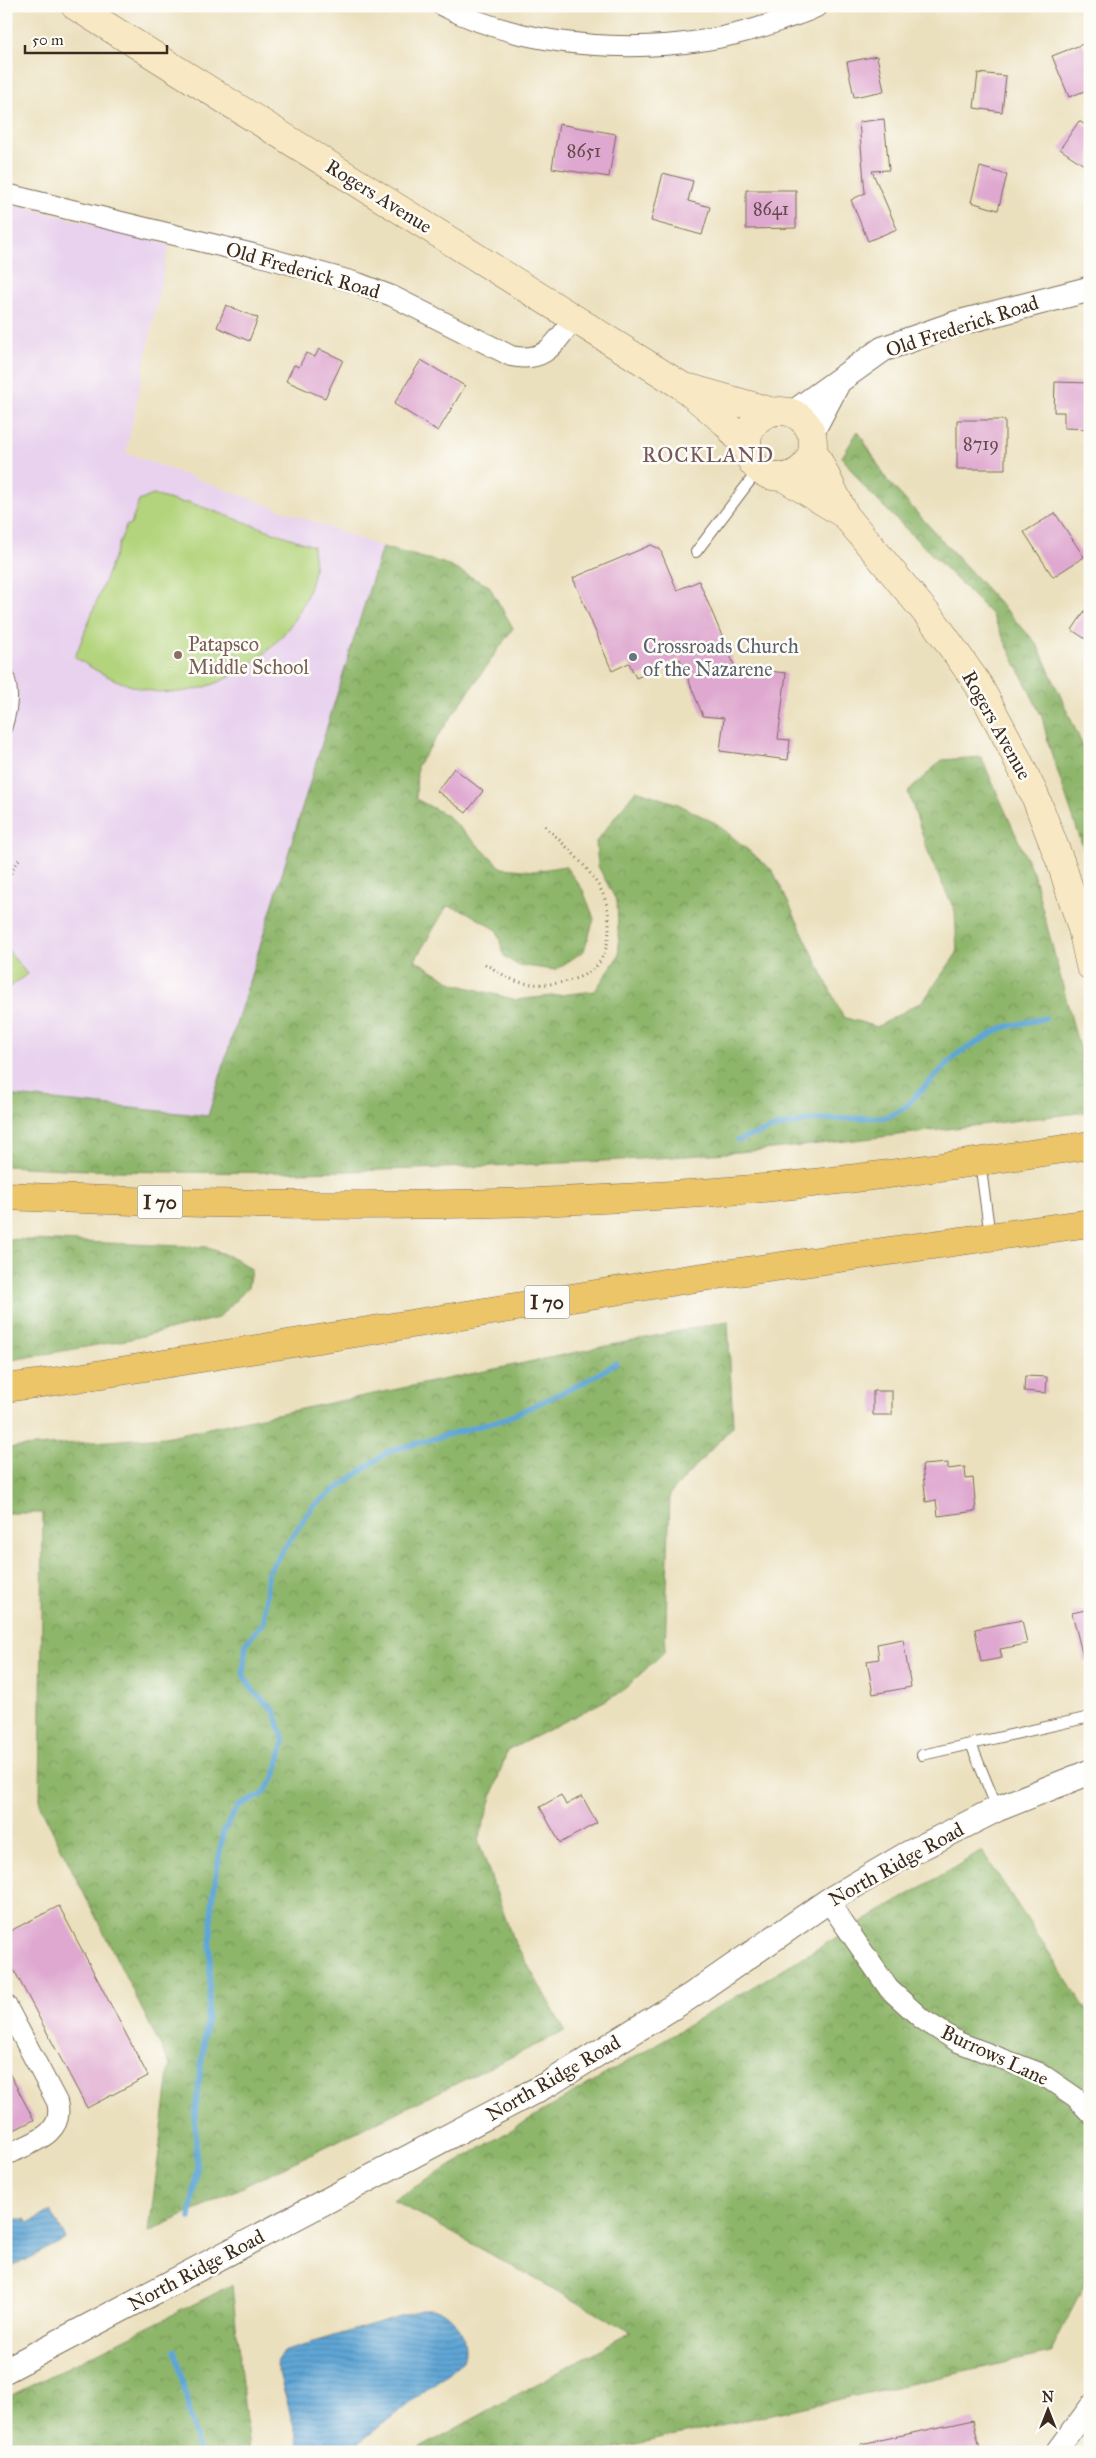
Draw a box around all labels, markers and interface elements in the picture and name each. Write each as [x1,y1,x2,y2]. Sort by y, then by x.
scale bar [25,22,168,54]
text: 50 m [32,31,64,49]
house number: 8651 [567,140,601,162]
street label: Rogers Avenue [321,154,437,239]
house number: 8641 [753,198,789,220]
street label: Old Frederick Road [223,237,383,303]
street label: Old Frederick Road [883,290,1041,362]
house number: 8719 [963,433,999,455]
district label: ROCKLAND [642,442,774,468]
place label: Patapsco Middle School [188,632,309,679]
place label: Crossroads Church of the Nazarene [643,634,799,681]
marker: Patapsco Middle School [172,649,184,661]
marker: Crossroads Church of the Nazarene [627,651,639,663]
street label: Rogers Avenue [956,666,1037,784]
road number: I 70 [138,1186,182,1218]
road number: I 70 [524,1285,570,1318]
street label: North Ridge Road [824,1817,968,1912]
street label: Burrows Lane [937,2020,1053,2090]
street label: North Ridge Road [482,2030,625,2127]
street label: North Ridge Road [124,2224,269,2317]
north arrow [1024,2386,1074,2436]
text: N [1042,2389,1054,2406]

